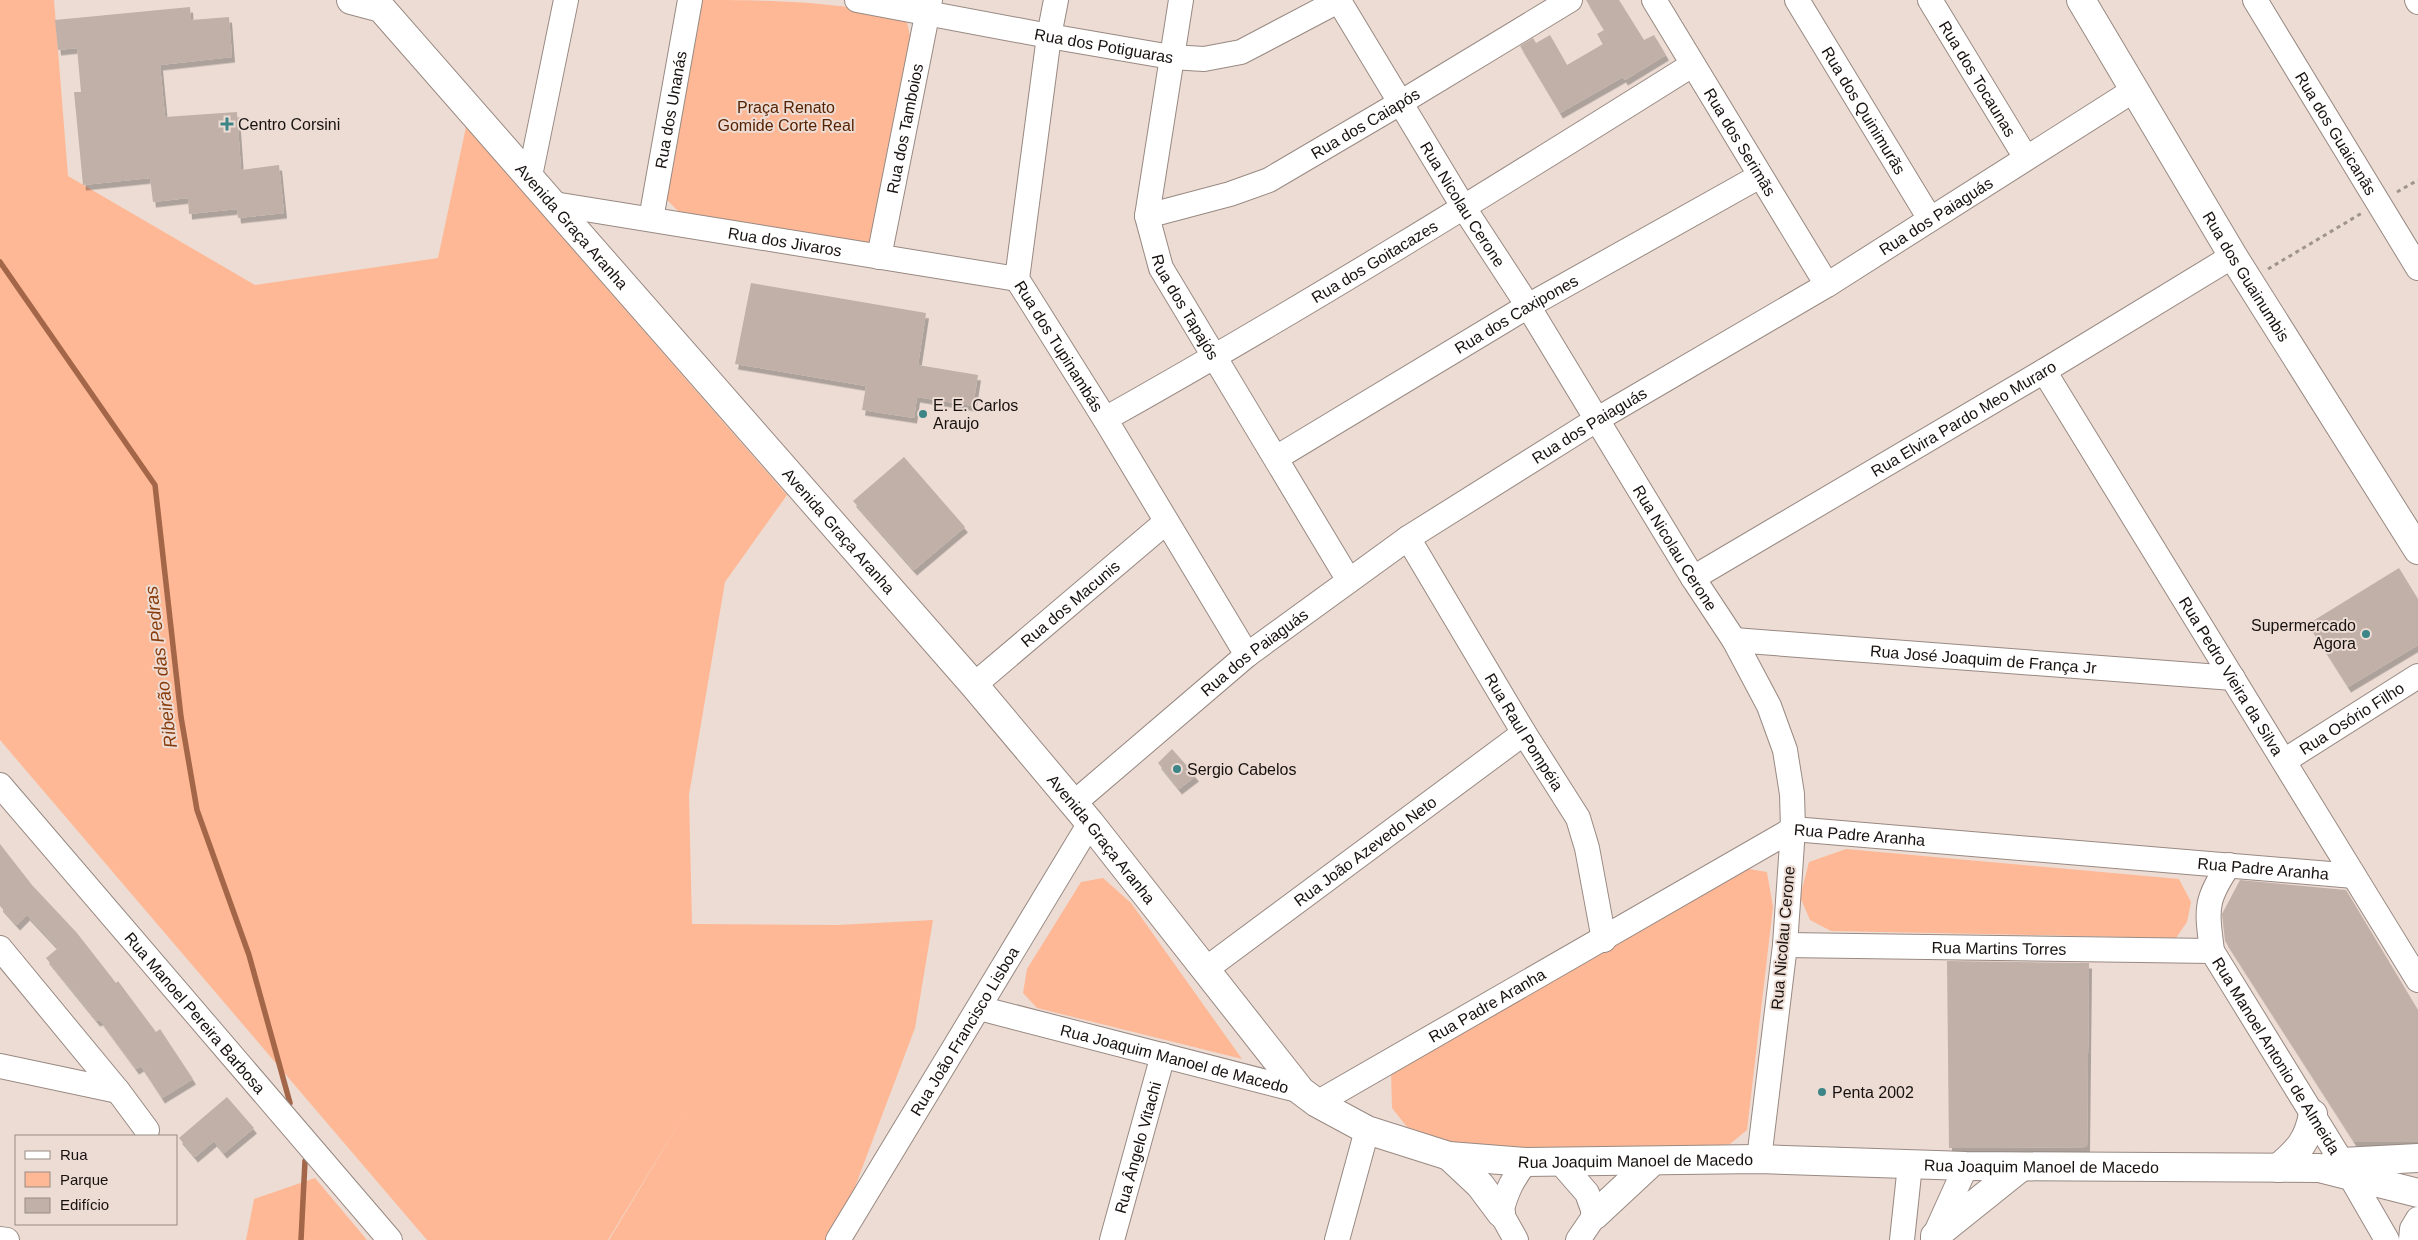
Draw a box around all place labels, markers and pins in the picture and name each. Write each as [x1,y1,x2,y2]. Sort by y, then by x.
place label: Centro Corsini [238,116,340,133]
marker: Centro Corsini [220,117,234,131]
place label: E. E. Carlos Araujo [933,397,1018,432]
marker: E. E. Carlos Araujo [917,408,929,420]
place label: Supermercado Agora [2251,617,2356,652]
marker: Supermercado Agora [2360,628,2372,640]
place label: Sergio Cabelos [1187,761,1296,778]
marker: Sergio Cabelos [1171,763,1183,775]
place label: Penta 2002 [1832,1084,1914,1101]
marker: Penta 2002 [1816,1086,1828,1098]

